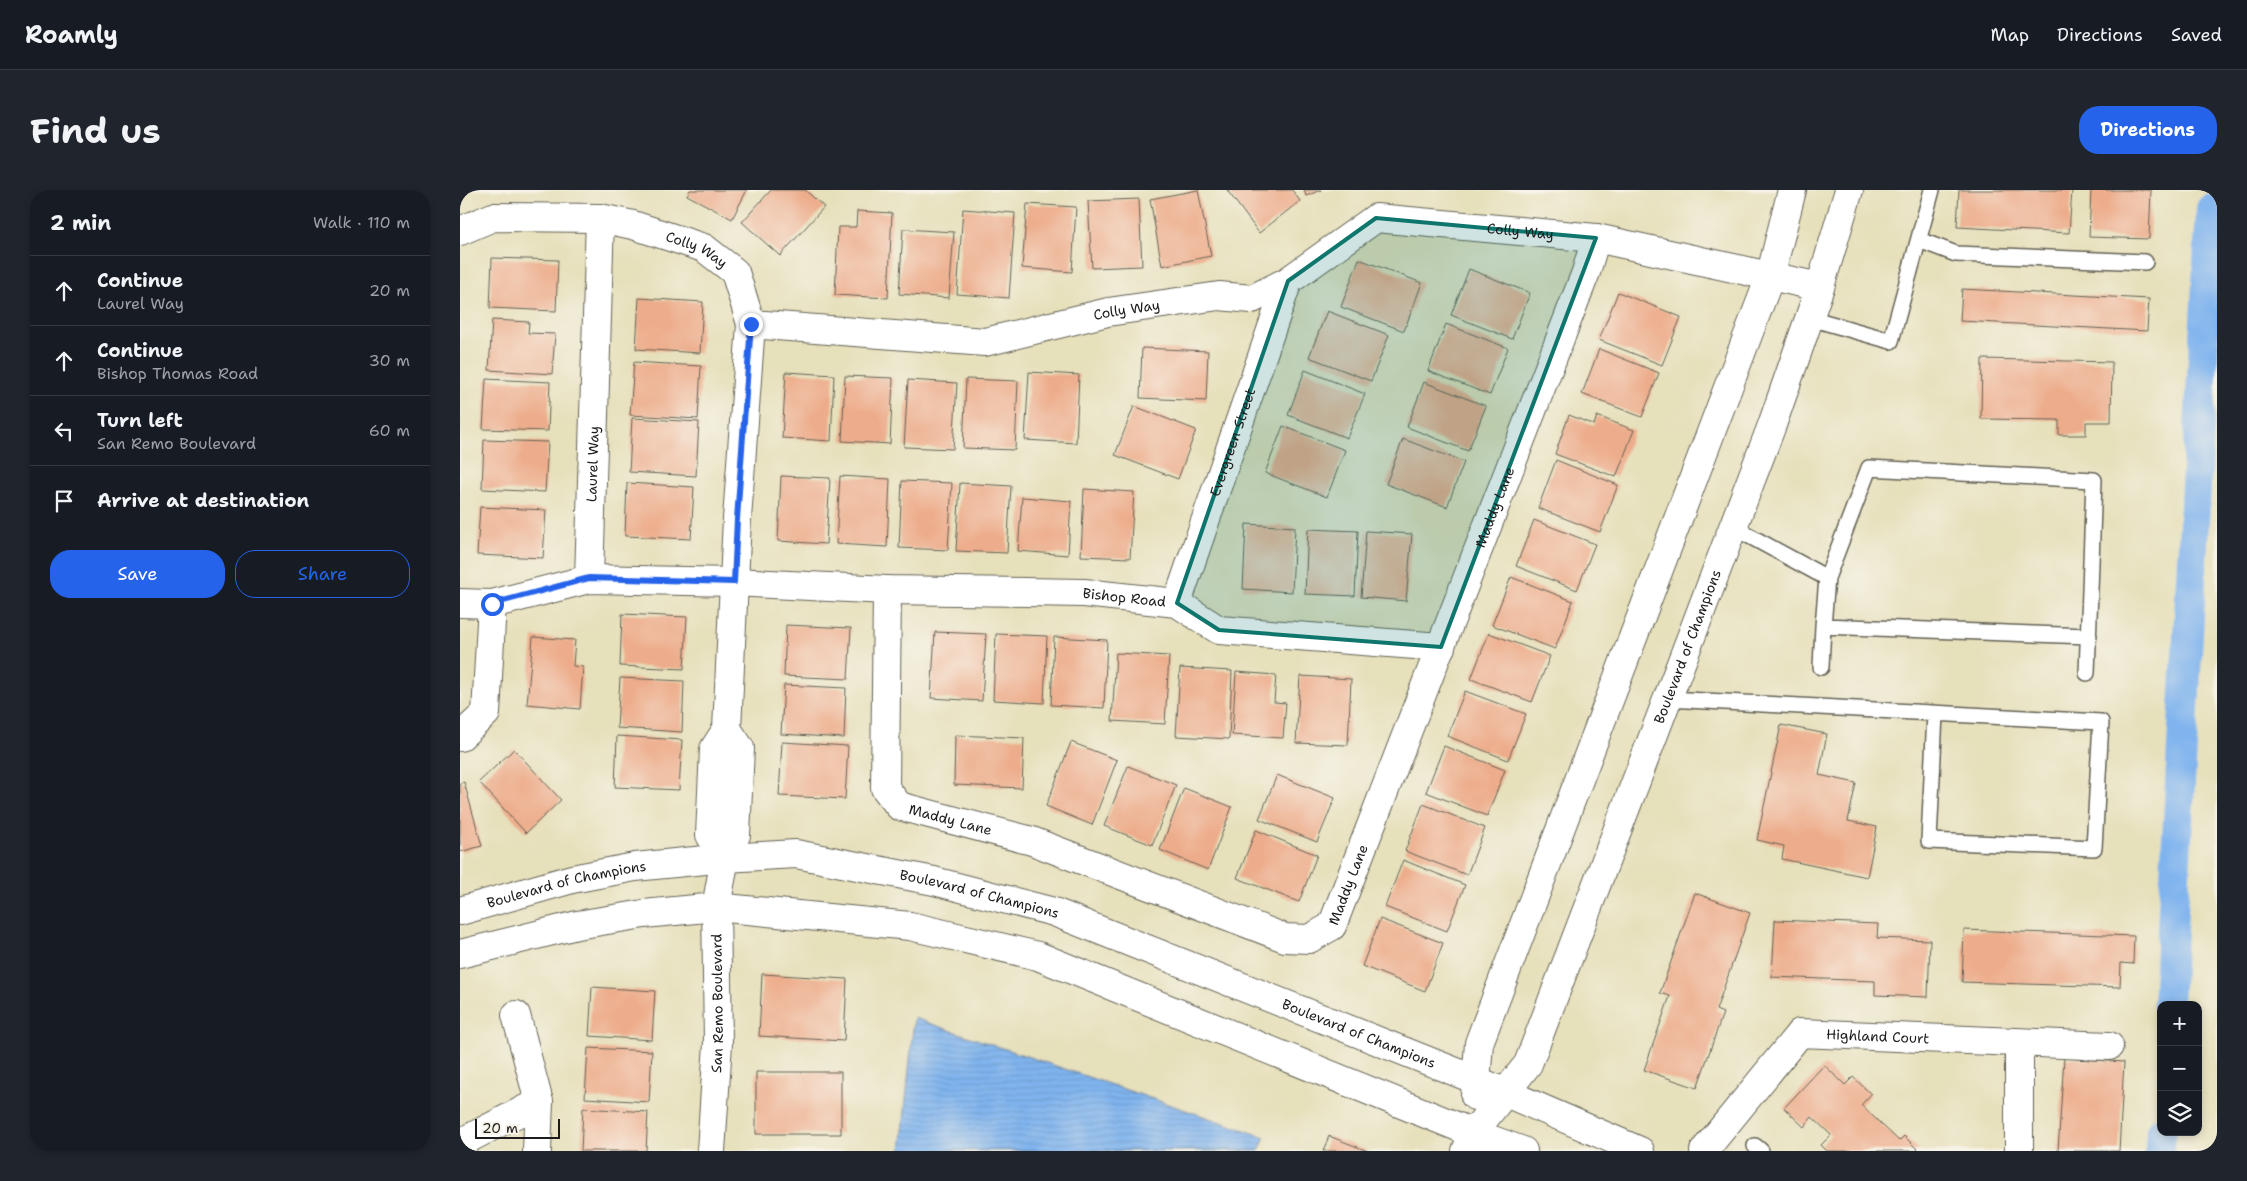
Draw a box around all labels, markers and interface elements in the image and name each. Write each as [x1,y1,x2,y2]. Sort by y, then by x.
text: Roamly [25,19,118,51]
text: Map [1991,23,2029,47]
text: Directions [2057,23,2143,47]
text: Saved [2171,23,2222,47]
button: Directions [2079,106,2217,154]
text: Find us [30,107,161,154]
text: 2 min [50,209,111,237]
text: Walk · 110 m [313,212,410,233]
street label: Colly Way [1486,219,1555,243]
street label: Colly Way [663,227,731,272]
text: Continue [97,268,183,293]
icon: ahead [50,277,78,305]
text: 20 m [369,280,410,301]
text: Laurel Way [97,293,184,314]
street label: Colly Way [1091,296,1161,324]
route end [740,313,763,336]
text: Continue [97,338,183,363]
icon: ahead [50,347,78,375]
text: 30 m [369,350,410,371]
text: Bishop Thomas Road [97,363,258,384]
street label: Evergreen Street [1205,386,1259,499]
text: Turn left [97,408,183,433]
icon: left [50,417,78,445]
text: 60 m [369,420,410,441]
street label: Laurel Way [582,426,603,502]
text: San Remo Boulevard [97,433,256,454]
street label: Maddy Lane [1471,464,1518,550]
icon: arrive [50,487,78,515]
text: Arrive at destination [97,488,309,513]
button: Save [50,550,225,598]
button: Share [235,550,410,598]
street label: Boulevard of Champions [1650,567,1725,726]
street label: Bishop Road [1082,584,1167,611]
route start [481,593,504,616]
street label: Maddy Lane [907,800,994,839]
street label: Maddy Lane [1324,842,1372,928]
street label: Boulevard of Champions [485,857,647,912]
street label: Boulevard of Champions [898,866,1062,922]
street label: San Remo Boulevard [707,933,727,1073]
street label: Boulevard of Champions [1280,995,1438,1072]
map controls [2157,1001,2202,1136]
button: + [2157,1001,2202,1046]
street label: Highland Court [1826,1025,1930,1047]
button: − [2157,1046,2202,1091]
button: layers [2157,1091,2202,1136]
scale bar [475,1116,560,1139]
text: 20 m [482,1119,518,1137]

